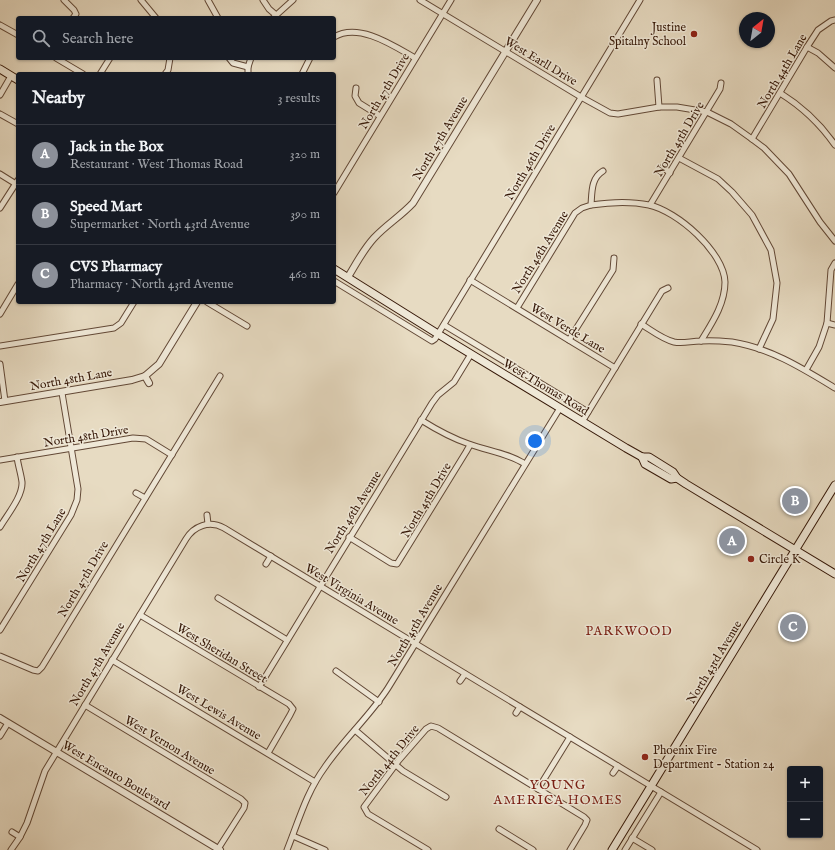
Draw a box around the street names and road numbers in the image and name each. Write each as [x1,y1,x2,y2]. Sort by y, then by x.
street label: North 44th Lane [754,31,811,111]
street label: West Earll Drive [502,34,580,89]
street label: North 47th Drive [356,50,413,132]
street label: North 47th Avenue [410,93,472,183]
street label: North 45th Drive [651,98,708,180]
street label: North 46th Drive [502,121,559,203]
street label: North 46th Avenue [509,208,572,296]
street label: West Verde Lane [528,300,608,357]
street label: West Thomas Road [500,356,592,419]
street label: North 48th Lane [29,365,114,394]
street label: North 48th Drive [43,422,130,451]
street label: North 45th Drive [398,459,455,541]
street label: North 46th Avenue [322,468,385,556]
street label: North 47th Lane [13,505,70,585]
street label: North 47th Drive [55,538,112,620]
street label: West Virginia Avenue [302,561,402,629]
street label: North 45th Avenue [385,581,446,669]
street label: North 43rd Avenue [684,617,745,707]
street label: North 47th Avenue [67,619,129,709]
street label: West Sheridan Street [174,620,270,686]
street label: West Lewis Avenue [174,681,264,744]
street label: West Vernon Avenue [122,712,218,779]
street label: North 44th Drive [356,721,423,799]
street label: West Encanto Boulevard [59,737,173,814]

